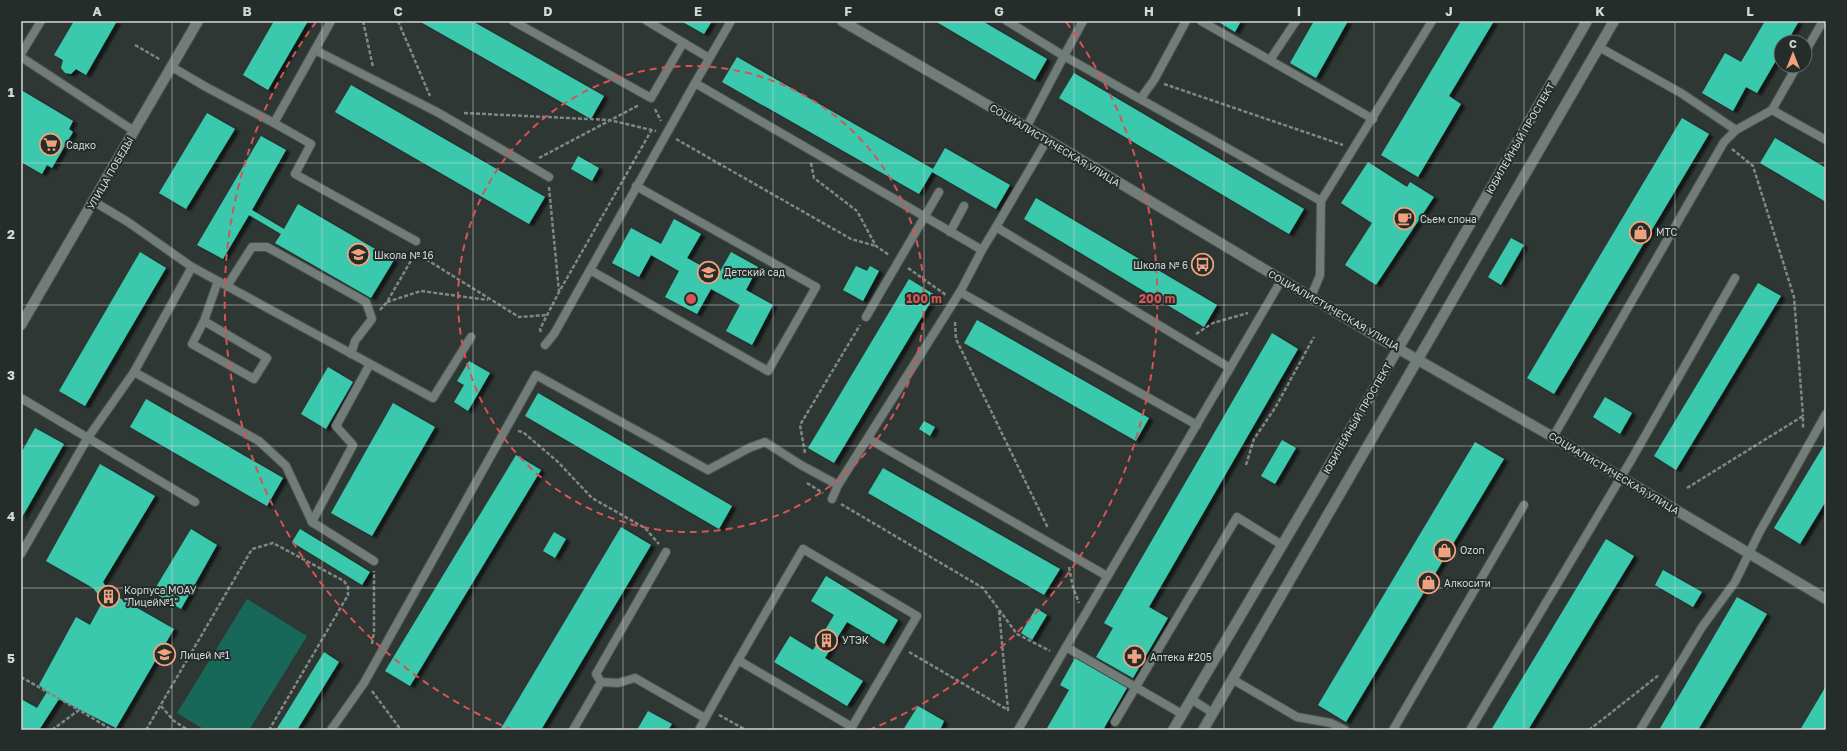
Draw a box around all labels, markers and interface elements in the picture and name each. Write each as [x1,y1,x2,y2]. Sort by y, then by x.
text: A [92,3,102,19]
text: B [242,3,252,19]
text: C [393,3,403,19]
text: D [543,3,553,19]
text: E [694,3,702,19]
text: F [844,3,852,19]
text: G [994,3,1004,19]
text: H [1144,3,1154,19]
text: I [1297,3,1301,19]
text: J [1445,3,1453,19]
text: K [1595,3,1605,19]
text: L [1746,3,1754,19]
north arrow [1773,34,1813,74]
text: С [1789,37,1797,50]
street label: ЮБИЛЕЙНЫЙ ПРОСПЕКТ [1483,80,1557,196]
text: 1 [8,84,15,100]
street label: СОЦИАЛИСТИЧЕСКАЯ УЛИЦА [988,101,1123,189]
supermarket icon: Садко [37,132,63,158]
street label: УЛИЦА ПОБЕДЫ [84,135,136,211]
place label: Садко [66,139,96,151]
cafe icon: Сьем слона [1392,206,1418,232]
place label: Сьем слона [1420,213,1477,225]
shop icon: МТС [1627,219,1653,245]
text: 2 [7,226,15,242]
place label: МТС [1656,226,1678,238]
school or university icon: Школа № 16 [346,242,372,268]
place label: Школа № 16 [374,249,434,261]
bus stop icon: Школа № 6 [1190,252,1216,278]
school or university icon: Детский сад [695,259,721,285]
place label: Школа № 6 [1133,259,1188,271]
place label: Детский сад [724,266,785,278]
street label: СОЦИАЛИСТИЧЕСКАЯ УЛИЦА [1266,267,1402,353]
text: 100 m [906,291,942,306]
text: 200 m [1139,291,1175,306]
centre of rings [684,292,698,306]
street label: ЮБИЛЕЙНЫЙ ПРОСПЕКТ [1320,360,1394,476]
text: 3 [7,367,15,383]
street label: СОЦИАЛИСТИЧЕСКАЯ УЛИЦА [1547,429,1682,517]
text: 4 [7,508,15,524]
shop icon: Ozon [1431,537,1457,563]
place label: Ozon [1460,544,1485,556]
shop icon: Алкосити [1416,570,1442,596]
place label: Алкосити [1444,577,1491,589]
building icon: Корпуса МОАУ "Лицей№1" [95,583,121,609]
place label: Корпуса МОАУ "Лицей№1" [124,584,197,608]
building icon: УТЭК [814,627,840,653]
place label: УТЭК [842,634,869,646]
school or university icon: Лицей №1 [152,642,178,668]
pharmacy icon: Аптека #205 [1122,644,1148,670]
place label: Лицей №1 [180,649,230,661]
text: 5 [7,650,15,666]
place label: Аптека #205 [1150,651,1212,663]

